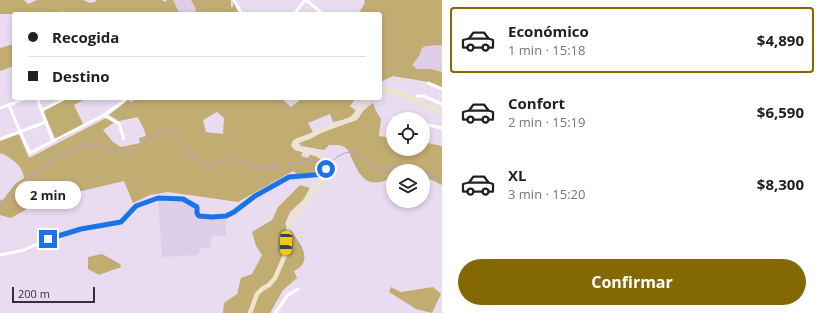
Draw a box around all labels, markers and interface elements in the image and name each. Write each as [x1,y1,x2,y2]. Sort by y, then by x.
text: Económico [508,21,589,41]
icon: car [460,22,496,58]
text: Recogida [52,27,119,47]
text: $4,890 [757,30,804,50]
text: 1 min · 15:18 [508,41,585,59]
text: Destino [52,66,110,86]
text: Confort [508,93,565,113]
icon: car [460,94,496,130]
text: $6,590 [757,102,804,122]
map controls [386,112,430,208]
button: locate [386,112,430,156]
text: 2 min · 15:19 [508,113,585,131]
route start [317,160,335,178]
button: layers [386,164,430,208]
text: XL [508,165,526,185]
icon: car [460,166,496,202]
text: $8,300 [757,174,804,194]
callout: 2 min [15,181,81,209]
text: 3 min · 15:20 [508,185,585,203]
text: 2 min [30,186,66,204]
route end [39,230,57,248]
car [280,231,292,255]
button: Confirmar [458,259,806,305]
scale bar [12,285,95,304]
text: 200 m [18,286,50,301]

